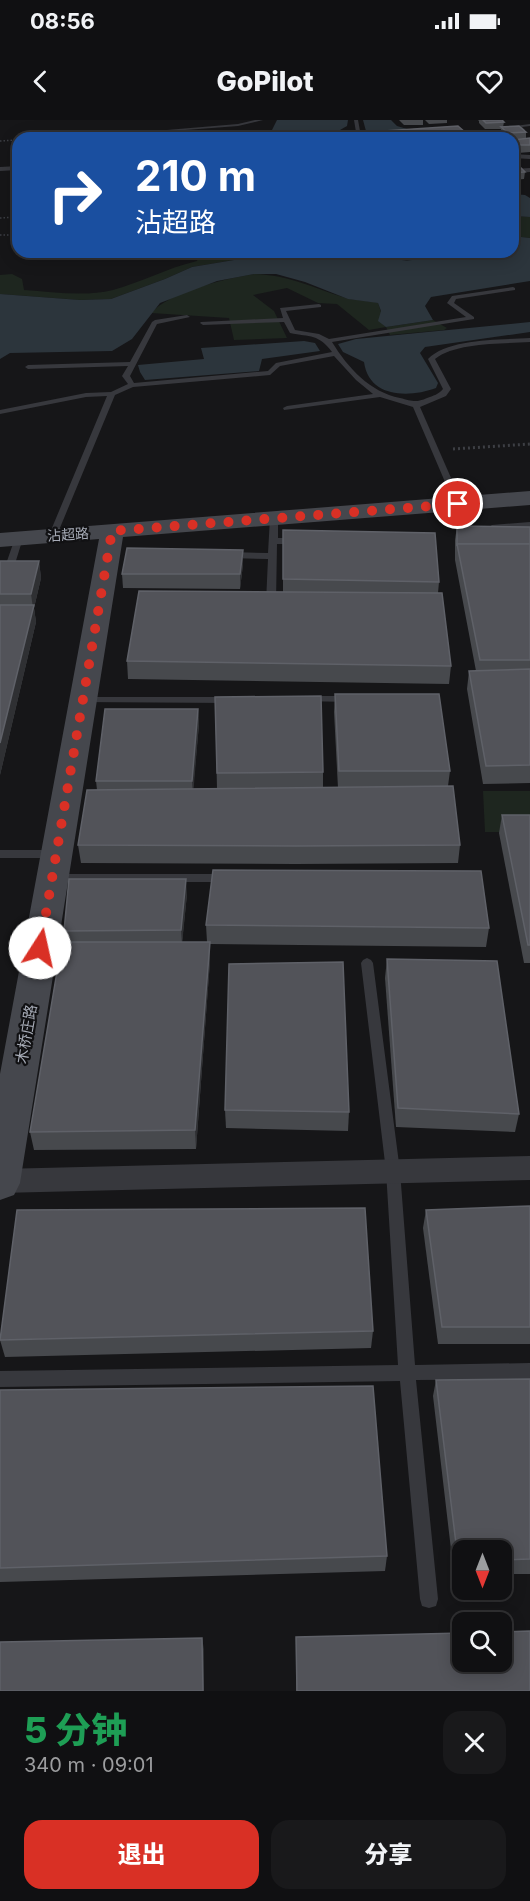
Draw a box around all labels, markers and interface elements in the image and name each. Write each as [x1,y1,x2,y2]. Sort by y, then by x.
text: 08:56 [30,8,95,34]
icon: back [24,65,57,98]
text: GoPilot [217,65,313,98]
icon: heart [473,65,506,98]
text: 210 m [135,150,256,201]
icon: right [36,156,114,234]
text: 沾超路 [135,206,216,239]
pin [432,478,483,529]
icon: arrive [441,487,474,520]
street label: 沾超路 [46,524,90,544]
position arrow [8,916,72,980]
street label: 木桥庄路 [11,1003,41,1065]
north arrow [452,1540,512,1600]
map controls [452,1540,512,1672]
button: search [452,1612,512,1672]
text: 5 分钟 [24,1708,127,1752]
button: close [443,1711,506,1774]
text: 340 m · 09:01 [24,1753,154,1777]
button: 退出 [24,1820,259,1889]
button: 分享 [271,1820,506,1889]

